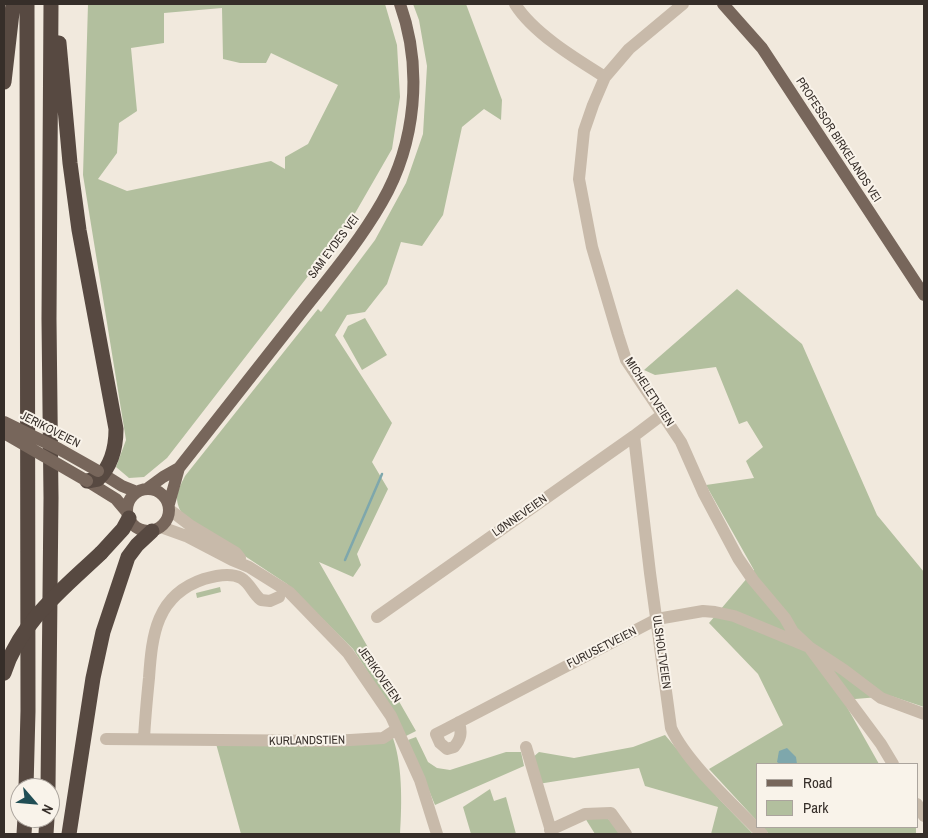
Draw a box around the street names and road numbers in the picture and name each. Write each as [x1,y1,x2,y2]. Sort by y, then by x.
street label: PROFESSOR BIRKELANDS VEI [792,75,884,205]
street label: SAM EYDES VEI [305,212,363,282]
street label: MICHELETVEIEN [621,355,677,429]
street label: JERIKOVEIEN [18,409,82,451]
street label: LØNNEVEIEN [490,492,550,540]
street label: ULSHOLTVEIEN [649,614,673,690]
street label: FURUSETVEIEN [565,624,639,672]
street label: JERIKOVEIEN [354,644,404,706]
street label: KURLANDSTIEN [269,733,345,749]

